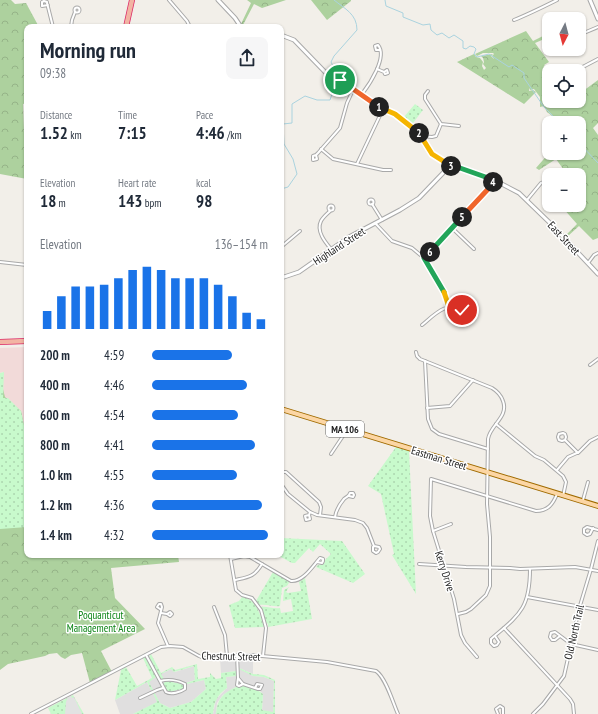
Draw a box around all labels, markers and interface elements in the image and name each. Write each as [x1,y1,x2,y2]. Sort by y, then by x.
north arrow [542,12,586,56]
map controls [542,12,586,212]
text: Morning run [40,36,136,64]
button: share [226,37,268,79]
pin [323,63,357,97]
button: locate [542,64,586,108]
text: 09:38 [40,65,66,82]
icon: arrive [329,69,351,91]
pin: 1 [369,97,389,117]
text: 1 [376,100,382,114]
text: Distance [40,108,72,122]
text: Time [118,108,137,122]
text: Pace [196,108,213,122]
button: + [542,116,586,160]
text: 1.52 [40,122,68,144]
text: 7:15 [118,122,147,144]
text: 4:46 [196,122,225,144]
pin: 2 [409,123,429,143]
text: 2 [416,126,422,140]
text: km [68,128,82,142]
text: /km [225,128,242,142]
pin: 3 [441,156,461,176]
text: 3 [448,159,454,173]
button: − [542,168,586,212]
pin: 4 [483,172,503,192]
text: 4 [490,175,496,189]
text: Elevation [40,176,75,190]
text: Heart rate [118,176,156,190]
text: kcal [196,176,211,190]
text: 18 [40,190,56,212]
text: 143 [118,190,142,212]
text: 98 [196,190,212,212]
text: m [56,196,66,210]
text: bpm [142,196,161,210]
pin: 5 [452,207,472,227]
text: 5 [459,210,465,224]
street label: East Street [545,218,583,258]
street label: Highland Street [310,224,368,268]
text: Elevation [40,236,82,253]
text: 136–154 m [215,236,268,253]
pin: 6 [420,242,440,262]
text: 6 [427,245,433,259]
pin [445,293,479,327]
icon: check [451,299,473,321]
text: 200 m [40,347,70,364]
text: 4:59 [104,347,124,364]
text: 400 m [40,377,70,394]
text: 4:46 [104,377,124,394]
text: 600 m [40,407,70,424]
text: 4:54 [104,407,124,424]
road number: MA 106 [326,421,364,437]
text: 800 m [40,437,70,454]
text: 4:41 [104,437,124,454]
street label: Eastman Street [410,443,468,473]
text: 1.0 km [40,467,72,484]
text: 4:55 [104,467,124,484]
text: 1.2 km [40,497,72,514]
text: 4:36 [104,497,124,514]
text: 1.4 km [40,527,72,544]
text: 4:32 [104,527,124,544]
street label: Kerry Drive [432,549,458,593]
street label: Old North Trail [561,603,587,661]
park label: Poquanticut Management Area [67,608,135,635]
street label: Chestnut Street [201,648,261,664]

